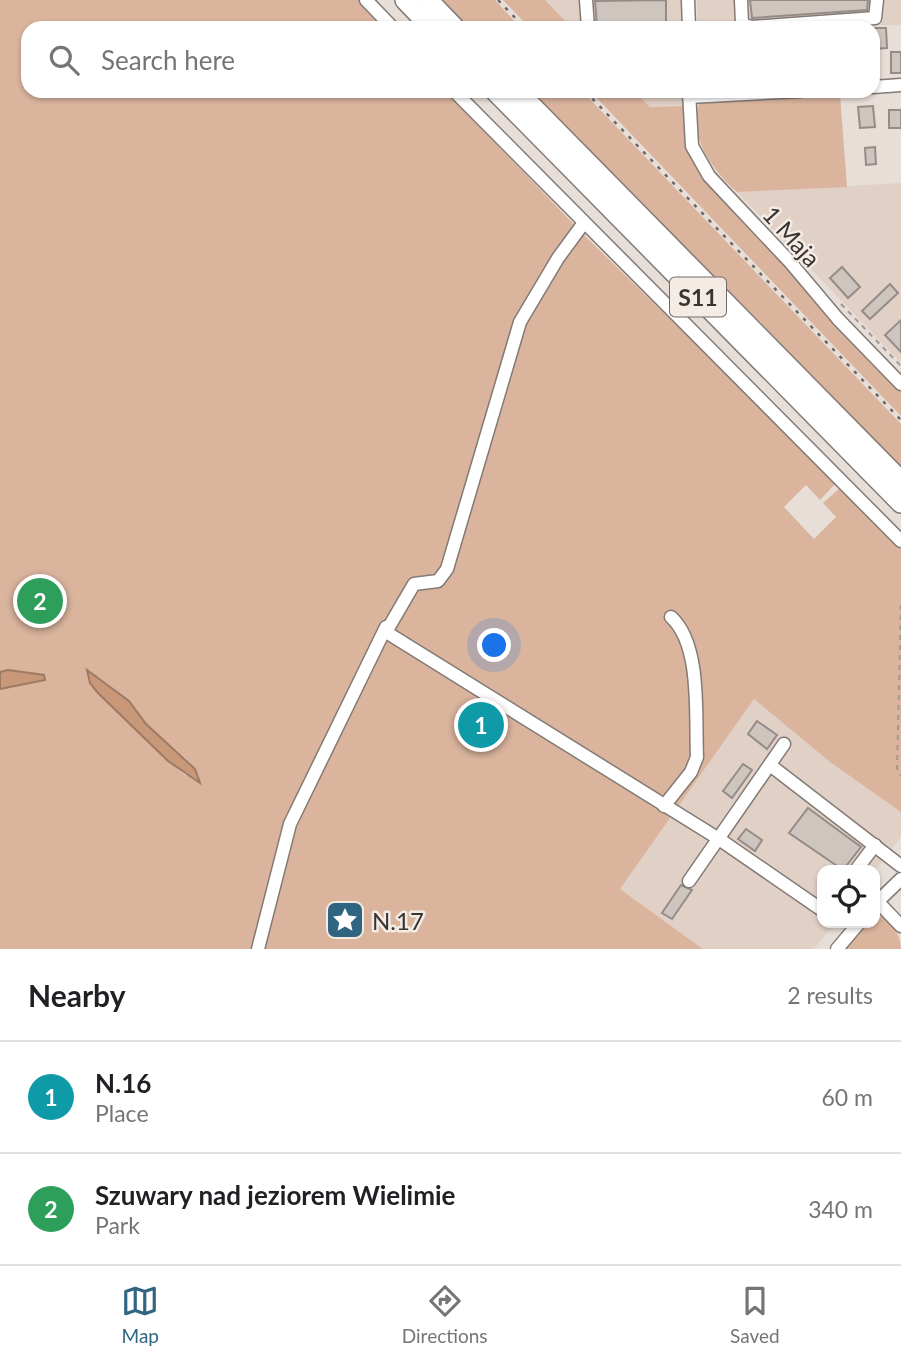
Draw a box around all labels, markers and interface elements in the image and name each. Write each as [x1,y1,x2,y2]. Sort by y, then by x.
search box [21,21,880,98]
icon: search [45,41,83,79]
text: Search here [101,44,235,76]
street label: 1 Maja [757,200,827,272]
road number: S11 [670,278,726,316]
pin: 2 [17,575,63,627]
your location [477,628,511,662]
pin: 1 [458,699,504,751]
map controls [817,865,880,928]
button: locate [817,865,880,928]
place icon: N.17 [324,899,366,941]
place label: N.17 [372,906,424,935]
text: Nearby [28,977,126,1013]
text: 2 results [787,981,873,1009]
text: N.16 [95,1067,151,1099]
text: 1 [44,1083,58,1111]
text: 60 m [822,1083,873,1111]
text: Place [95,1099,149,1127]
text: Szuwary nad jeziorem Wielimie [95,1179,455,1211]
text: 2 [44,1195,58,1223]
text: 340 m [808,1195,873,1223]
text: Park [95,1211,140,1239]
tab: Map [121,1282,159,1347]
tab: Directions [402,1282,488,1347]
tab: Saved [730,1282,780,1347]

